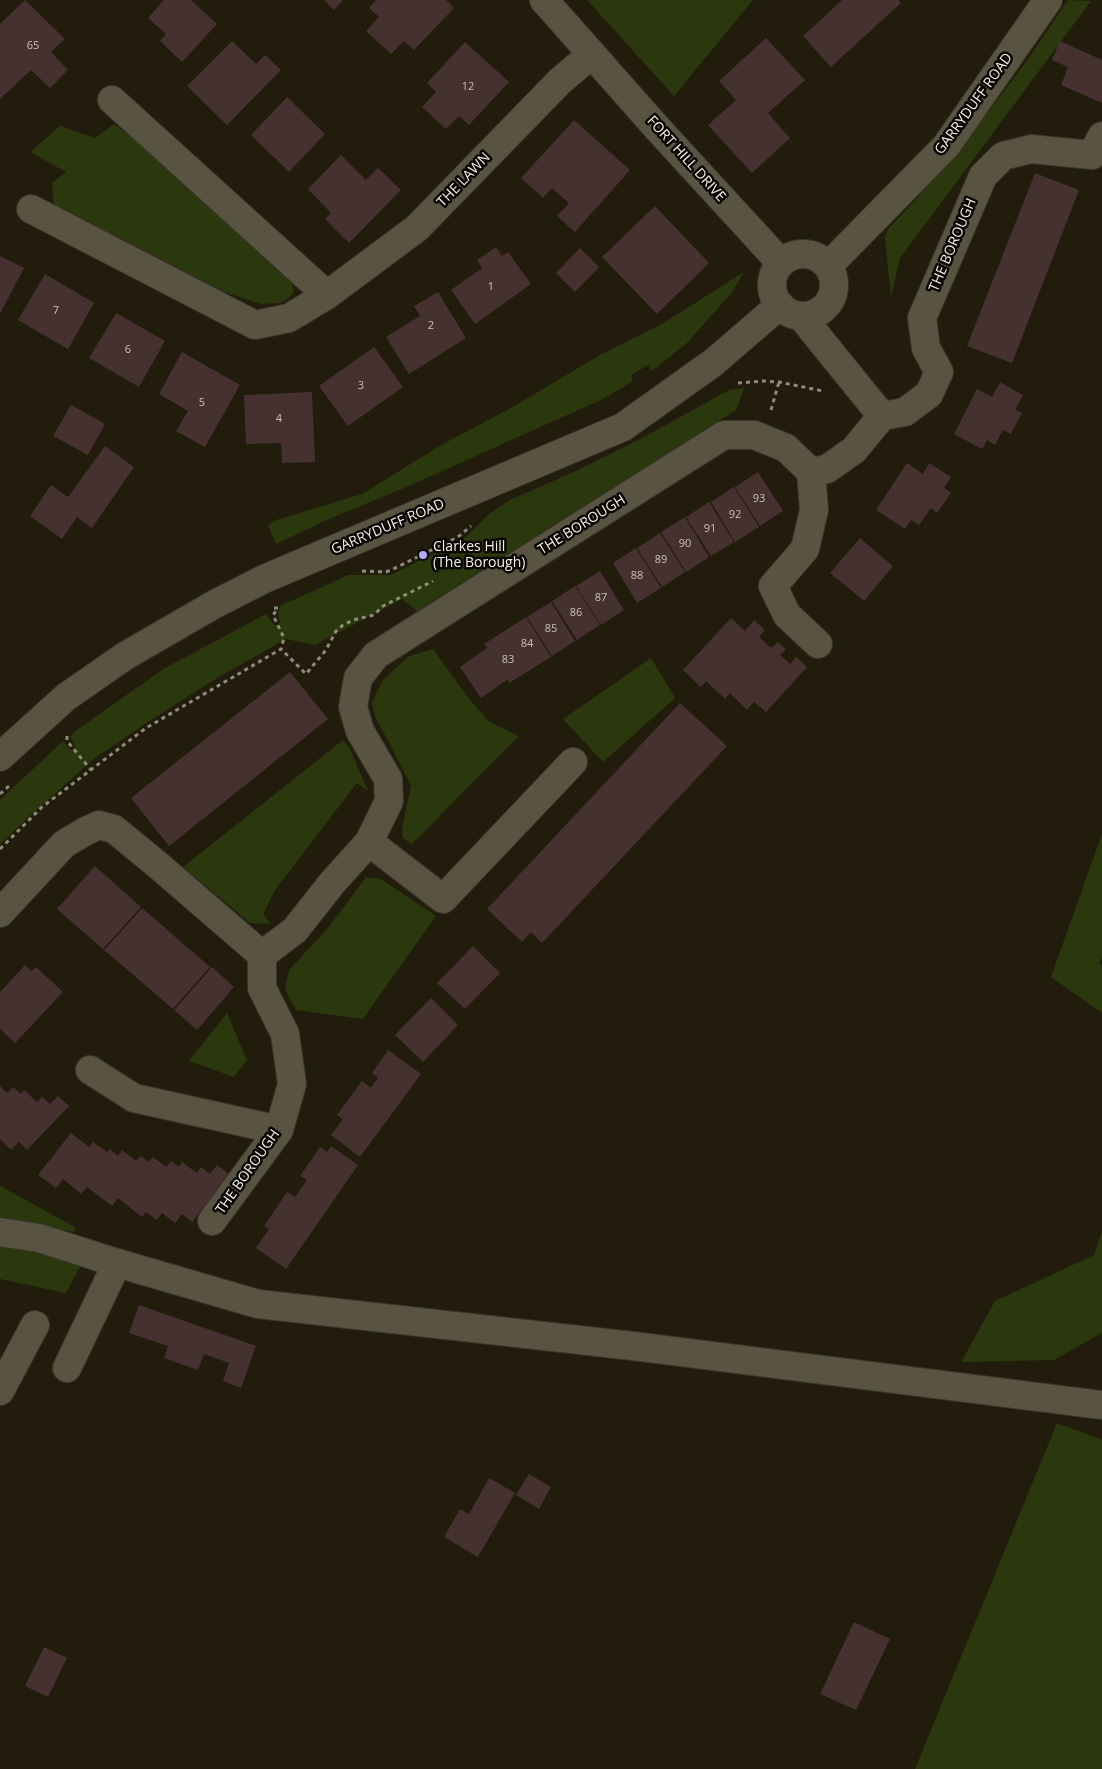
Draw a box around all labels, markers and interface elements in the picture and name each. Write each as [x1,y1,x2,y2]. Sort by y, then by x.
house number: 65 [27,39,39,53]
street label: GARRYDUFF ROAD [932,50,1016,158]
house number: 12 [462,80,474,94]
street label: FORT HILL DRIVE [643,113,729,205]
street label: THE LAWN [434,149,494,211]
street label: THE BOROUGH [926,196,980,294]
house number: 1 [488,280,494,294]
house number: 7 [53,304,59,318]
house number: 2 [428,319,434,333]
house number: 6 [125,343,131,357]
house number: 3 [358,379,364,393]
house number: 5 [199,396,205,410]
house number: 4 [276,412,282,426]
street label: THE BOROUGH [535,491,629,559]
house number: 93 [753,492,765,506]
street label: GARRYDUFF ROAD [329,496,447,558]
house number: 92 [729,508,741,522]
house number: 91 [704,522,716,536]
house number: 90 [679,537,691,551]
place label: Clarkes Hill (The Borough) [433,539,525,572]
marker: Clarkes Hill (The Borough) [417,549,429,561]
house number: 89 [655,553,667,567]
house number: 88 [631,569,643,583]
house number: 87 [595,591,607,605]
house number: 86 [570,606,582,620]
house number: 85 [545,622,557,636]
house number: 84 [521,637,533,651]
house number: 83 [502,653,514,667]
street label: THE BOROUGH [213,1126,283,1218]

